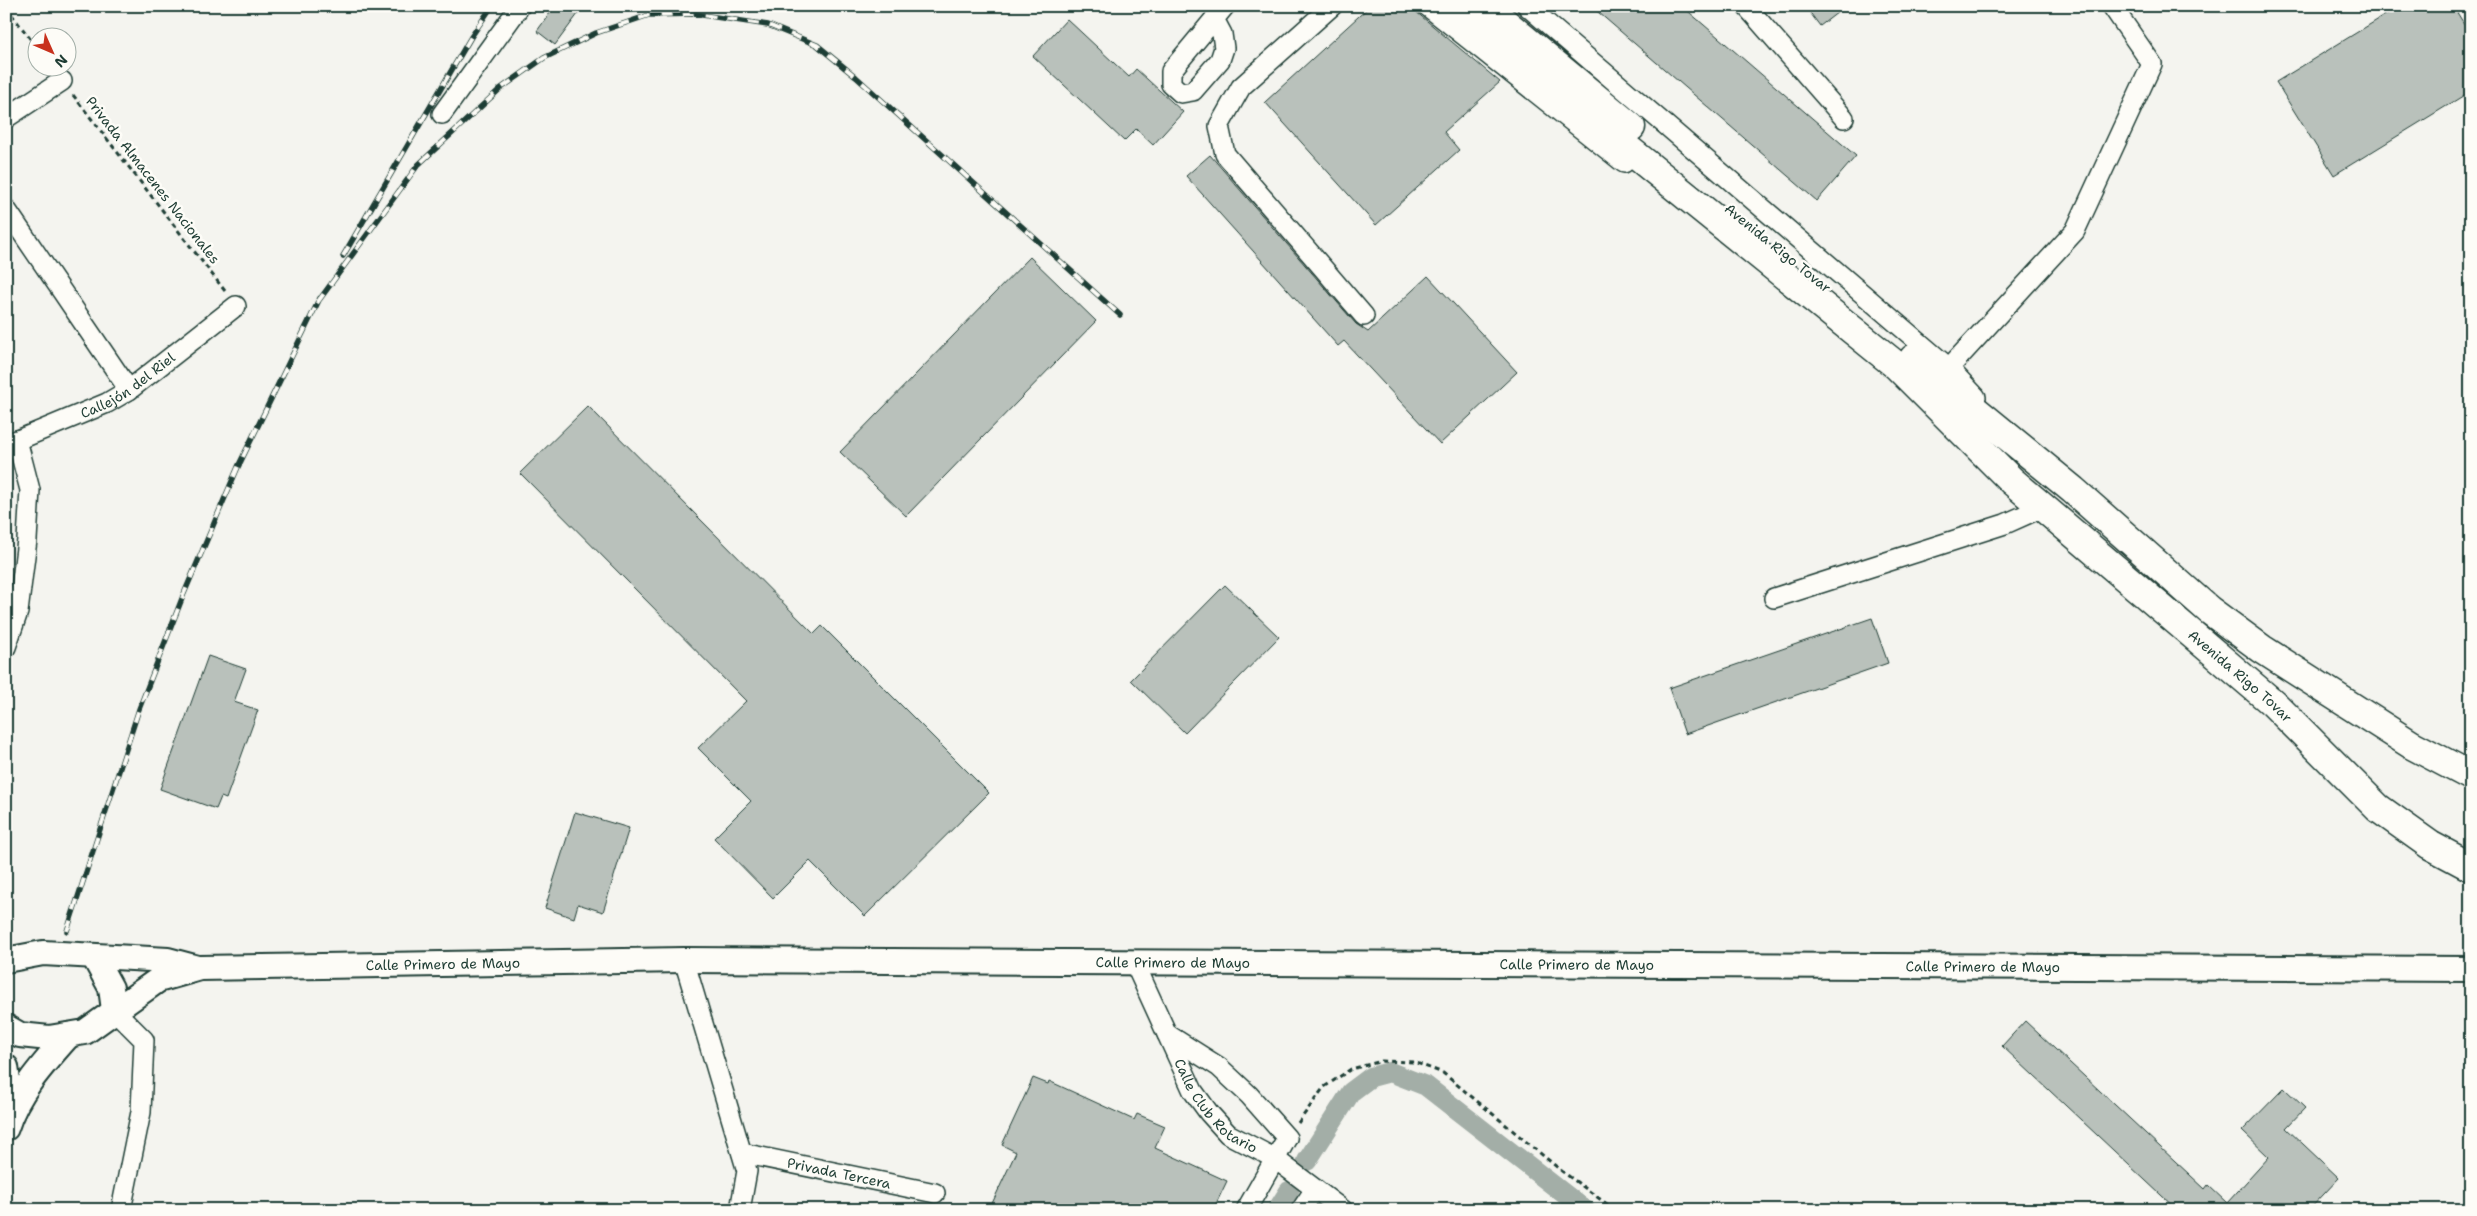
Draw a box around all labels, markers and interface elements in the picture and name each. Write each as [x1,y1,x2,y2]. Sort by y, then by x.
north arrow [28,28,78,78]
text: N [51,51,71,71]
street label: Privada Almacenes Nacionales [82,93,224,267]
street label: Avenida Rigo Tovar [1721,199,1835,297]
street label: Callejón del Riel [78,348,179,422]
street label: Avenida Rigo Tovar [2184,626,2296,726]
street label: Calle Primero de Mayo [1096,953,1250,972]
street label: Calle Primero de Mayo [366,954,520,974]
street label: Calle Primero de Mayo [1500,955,1654,974]
street label: Calle Primero de Mayo [1906,957,2060,976]
street label: Calle Club Rotario [1170,1056,1260,1157]
street label: Privada Tercera [785,1154,893,1193]

